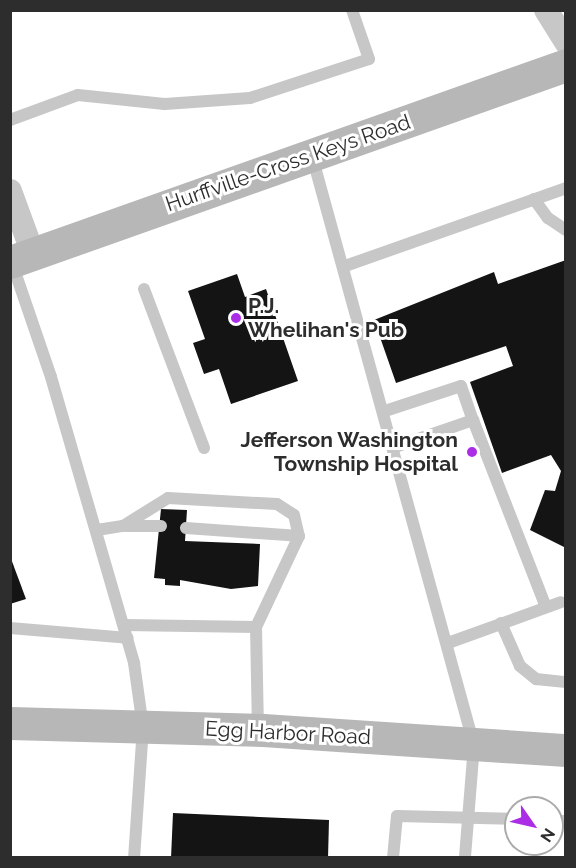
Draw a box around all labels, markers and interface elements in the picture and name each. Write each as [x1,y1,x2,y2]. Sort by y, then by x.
street label: Hurffville-Cross Keys Road [162,109,414,217]
place label: P.J. Whelihan's Pub [248,293,404,343]
marker: P.J. Whelihan's Pub [229,311,243,325]
place label: Jefferson Washington Township Hospital [240,427,458,477]
marker: Jefferson Washington Township Hospital [463,443,481,461]
street label: Egg Harbor Road [204,716,372,750]
north arrow [504,796,564,856]
text: N [536,825,559,846]

